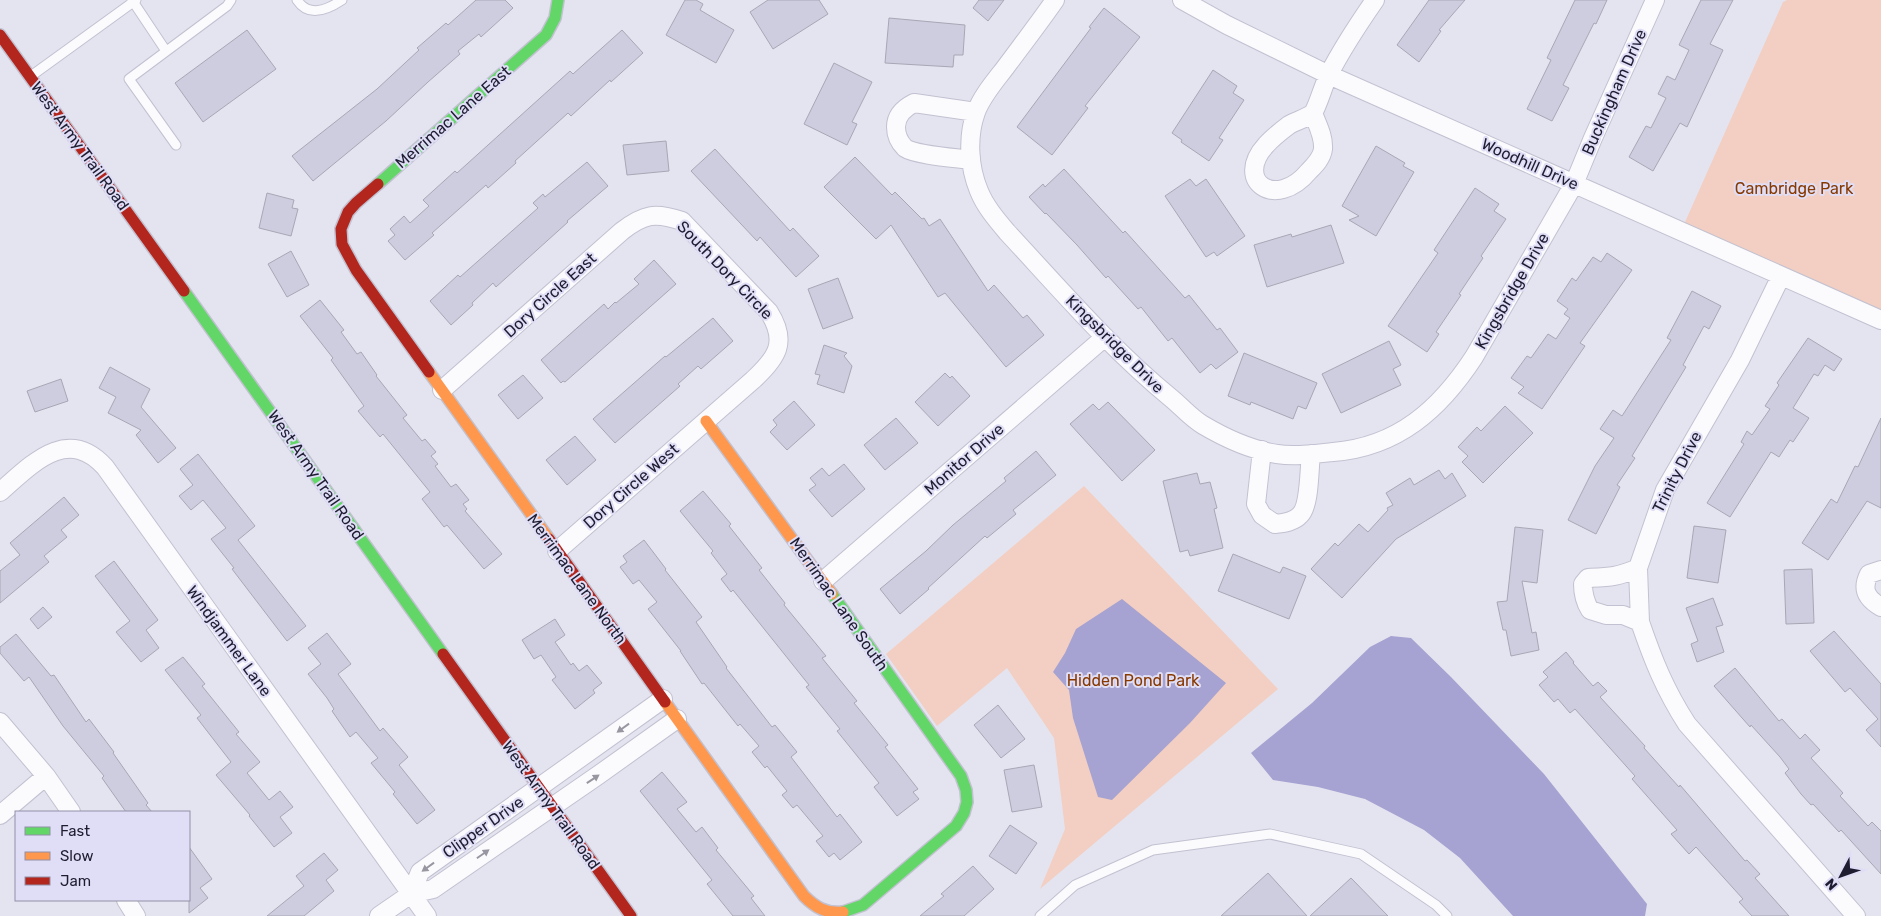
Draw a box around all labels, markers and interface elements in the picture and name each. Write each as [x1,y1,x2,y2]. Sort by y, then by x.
street label: Buckingham Drive [1578,26,1650,158]
street label: Merrimac Lane East [391,62,515,172]
street label: West Army Trail Road [27,78,133,214]
street label: Woodhill Drive [1479,134,1581,194]
park label: Cambridge Park [1735,179,1854,198]
street label: South Dory Circle [673,217,777,323]
street label: Kingsbridge Drive [1471,230,1553,352]
street label: Dory Circle East [500,249,600,341]
street label: Kingsbridge Drive [1062,291,1168,397]
street label: West Army Trail Road [264,406,368,544]
street label: Monitor Drive [920,419,1008,499]
street label: Trinity Drive [1648,428,1706,516]
street label: Dory Circle West [579,439,683,533]
street label: Merrimac Lane North [523,510,631,648]
street label: Merrimac Lane South [786,534,892,674]
street label: Windjammer Lane [182,582,276,700]
park label: Hidden Pond Park [1067,671,1200,690]
one-way arrow [616,723,630,733]
street label: West Army Trail Road [498,737,604,873]
one-way arrow [586,774,600,784]
street label: Clipper Drive [439,792,527,862]
legend [15,811,190,901]
text: Fast [60,822,90,840]
text: Slow [60,847,93,865]
one-way arrow [476,849,490,859]
north arrow [1816,851,1866,901]
one-way arrow [421,862,435,872]
text: Jam [60,872,91,890]
text: N [1822,875,1841,894]

